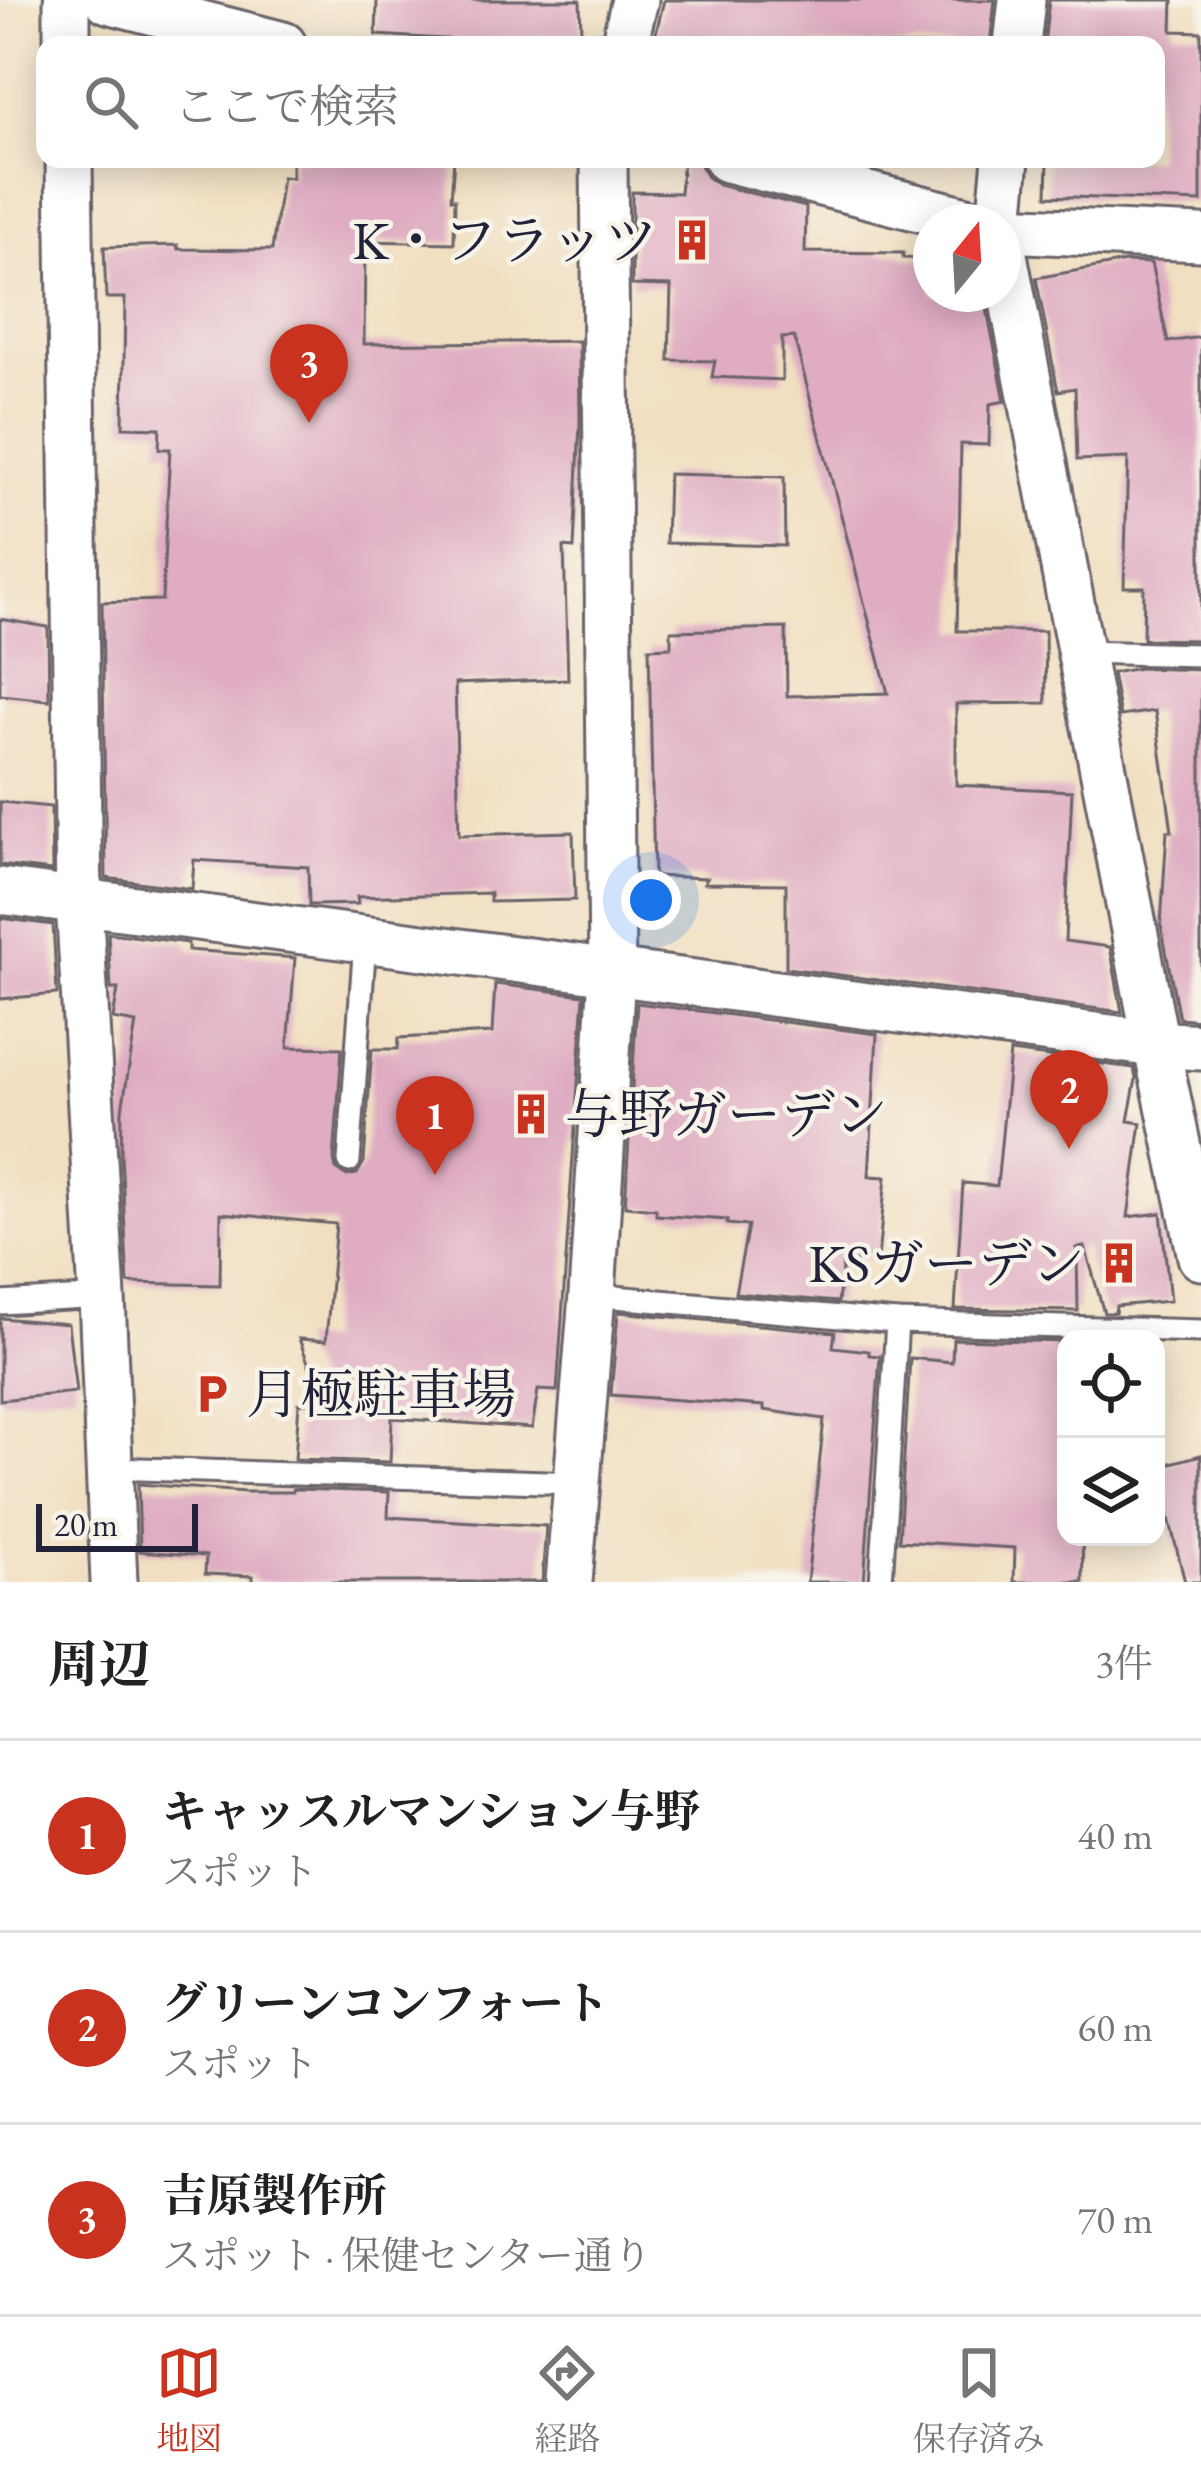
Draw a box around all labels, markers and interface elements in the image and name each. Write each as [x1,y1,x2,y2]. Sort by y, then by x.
search box [36,36,1165,168]
icon: search [78,69,144,135]
text: ここで検索 [174,77,399,135]
north arrow [913,204,1021,312]
place label: K・フラッツ [352,205,658,275]
building icon: K・フラッツ [669,217,715,263]
pin: 3 [270,324,348,423]
your location [621,870,681,930]
pin: 2 [1030,1050,1108,1149]
pin: 1 [396,1076,474,1175]
place label: 与野ガーデン [565,1079,888,1149]
building icon: 与野ガーデン [508,1091,554,1137]
place label: KSガーデン [808,1228,1085,1298]
building icon: KSガーデン [1096,1240,1142,1286]
map controls [1057,1330,1165,1546]
button: locate [1057,1330,1165,1438]
place label: 月極駐車場 [246,1359,516,1429]
parking icon: 月極駐車場 [189,1371,235,1417]
button: layers [1057,1438,1165,1546]
scale bar [36,1498,198,1551]
text: 20 m [54,1503,118,1546]
text: 周辺 [48,1631,150,1697]
text: 3件 [1095,1638,1153,1689]
text: キャッスルマンション与野 [162,1782,700,1840]
text: 1 [77,1810,97,1861]
text: 40 m [1077,1810,1153,1861]
text: スポット [162,1846,318,1897]
text: グリーンコンフォート [162,1974,609,2032]
text: 2 [77,2002,97,2053]
text: 60 m [1077,2002,1153,2053]
text: スポット [162,2038,318,2089]
text: 吉原製作所 [162,2166,387,2224]
text: 3 [77,2194,97,2245]
text: 70 m [1077,2194,1153,2245]
text: スポット · 保健センター通り [162,2230,652,2281]
tab: 地図 [156,2340,222,2460]
tab: 経路 [534,2340,600,2460]
tab: 保存済み [913,2340,1045,2460]

